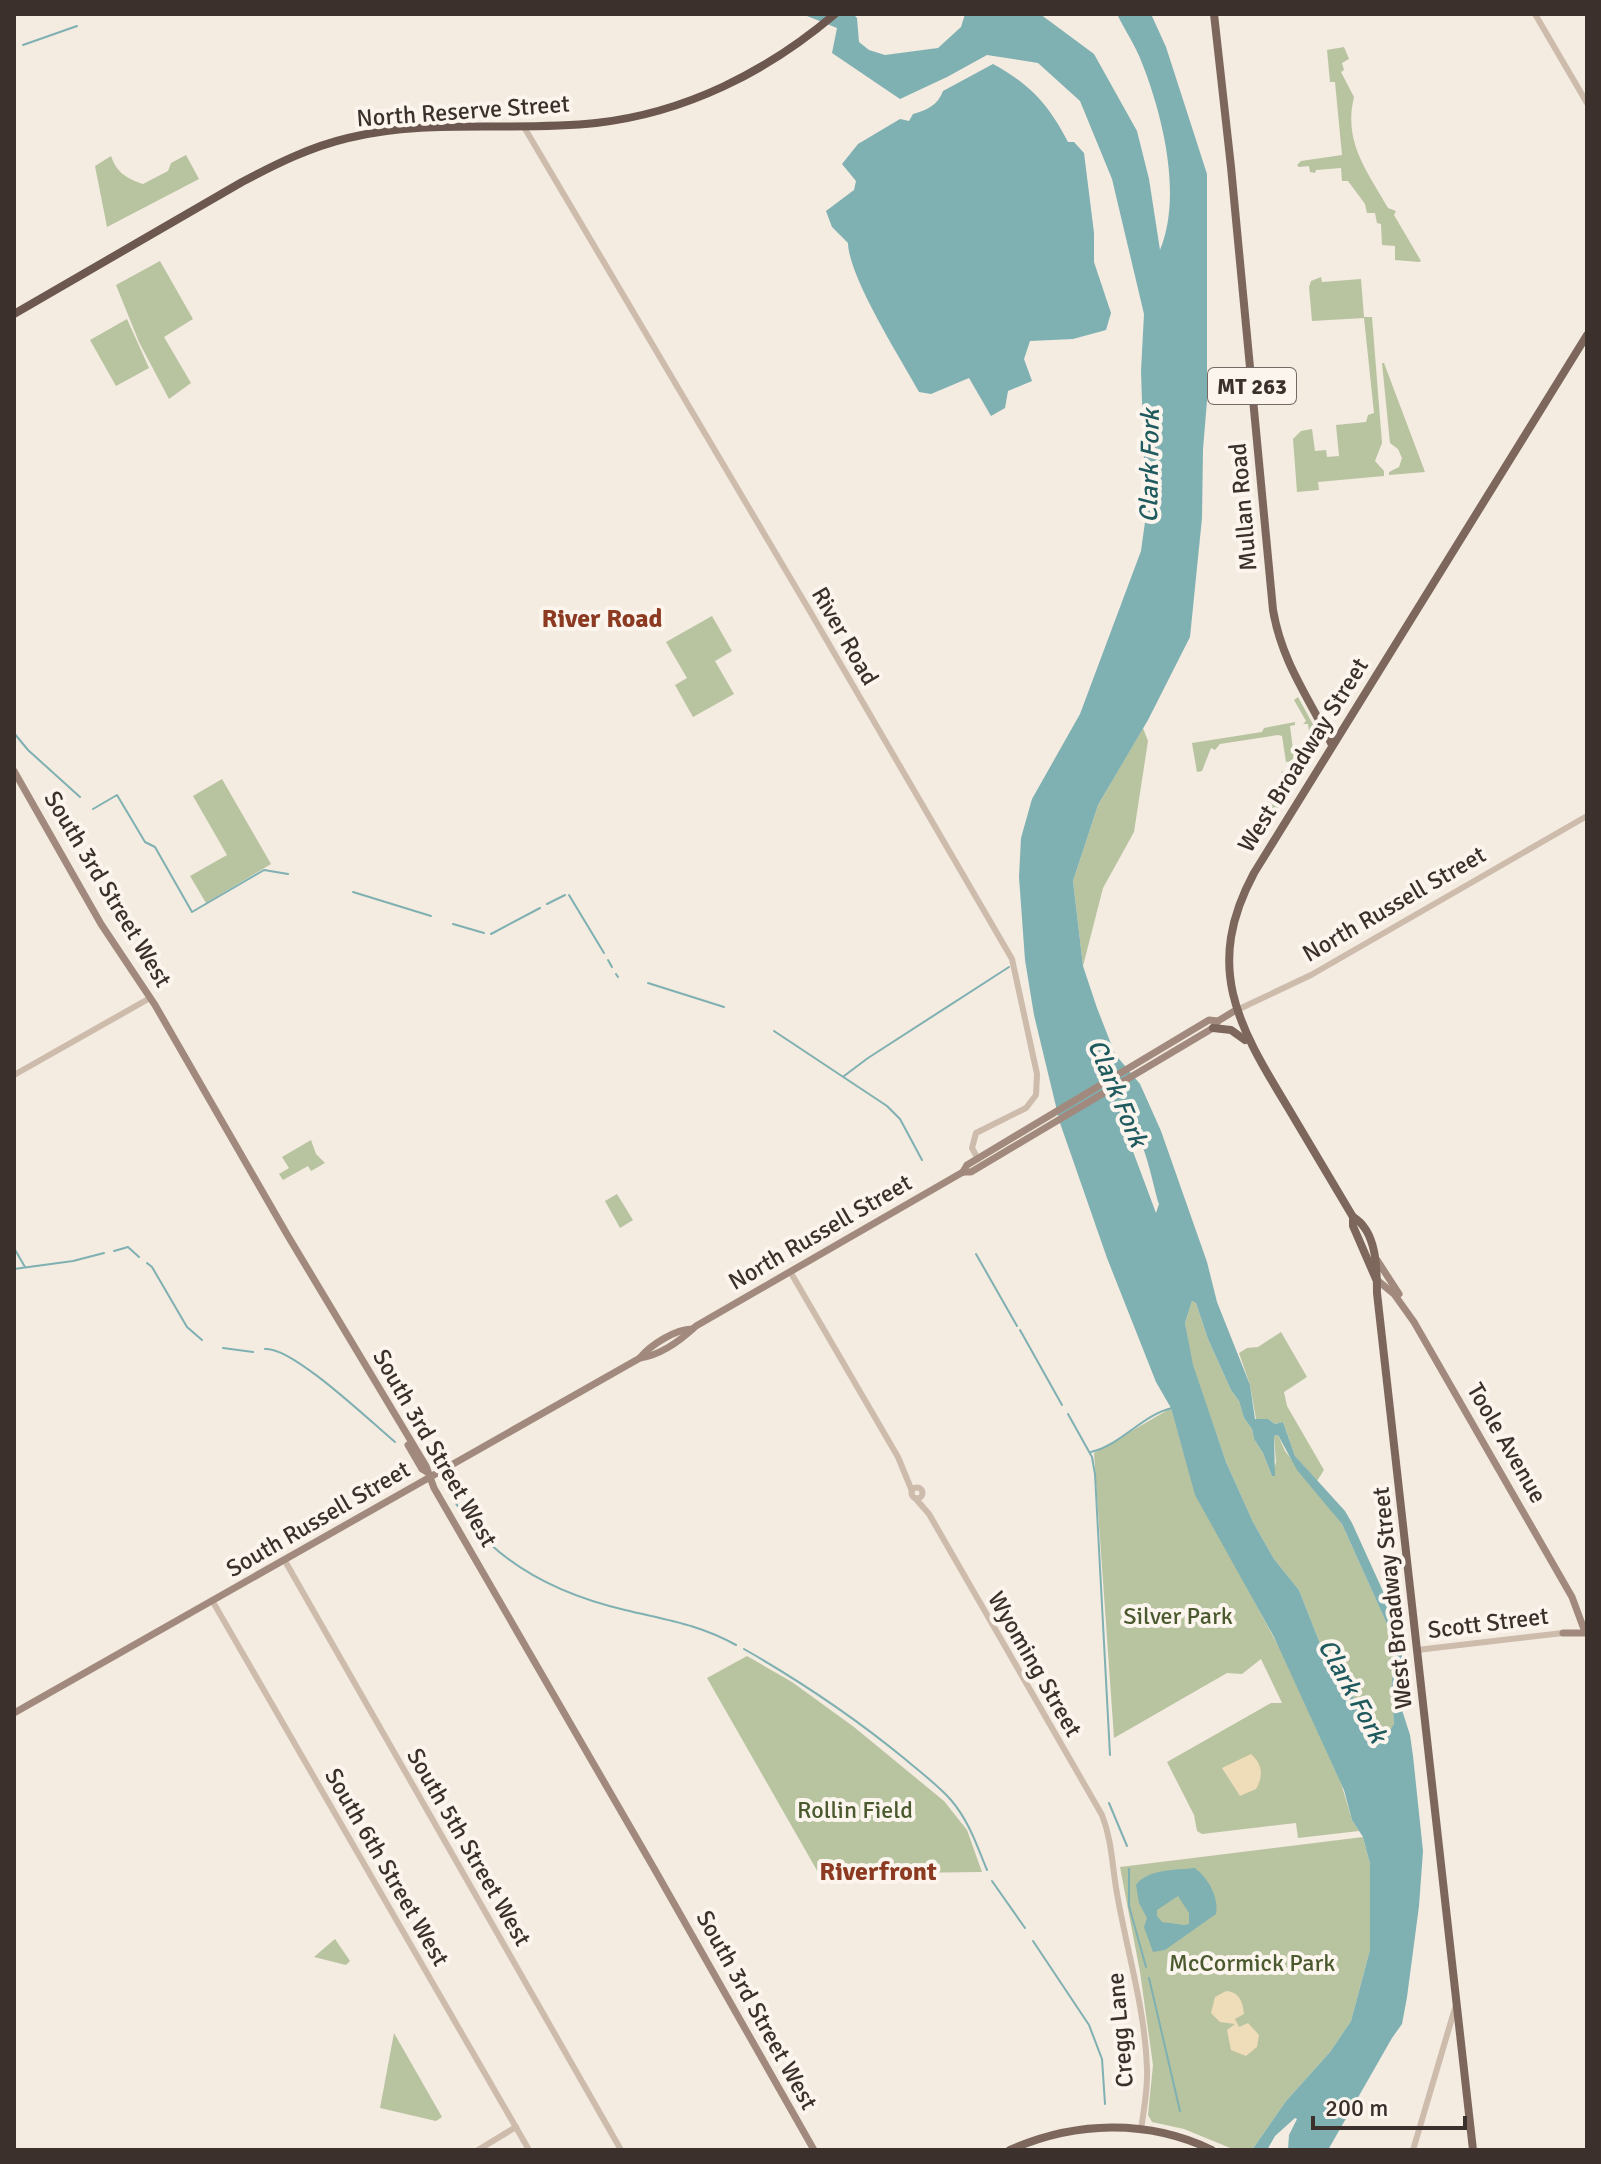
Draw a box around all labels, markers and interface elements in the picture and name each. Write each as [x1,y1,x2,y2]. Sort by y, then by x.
street label: North Reserve Street [355,89,571,133]
road number: MT 263 [1208,368,1296,404]
water label: Clark Fork [1133,407,1167,523]
street label: Mullan Road [1222,442,1264,572]
street label: River Road [805,581,885,691]
district label: River Road [541,603,663,635]
street label: West Broadway Street [1231,652,1375,858]
street label: South 3rd Street West [38,786,178,992]
street label: North Russell Street [1297,839,1491,969]
water label: Clark Fork [1080,1034,1155,1153]
street label: North Russell Street [723,1167,917,1297]
street label: South 3rd Street West [366,1344,504,1552]
street label: Toole Avenue [1461,1377,1553,1509]
street label: South Russell Street [221,1454,415,1584]
street label: West Broadway Street [1365,1485,1419,1711]
street label: Wyoming Street [981,1586,1089,1742]
park label: Silver Park [1123,1601,1233,1631]
street label: Scott Street [1426,1601,1550,1645]
water label: Clark Fork [1310,1633,1395,1750]
street label: South 5th Street West [400,1743,538,1951]
street label: South 6th Street West [318,1763,456,1971]
park label: Rollin Field [797,1795,913,1825]
district label: Riverfront [819,1856,937,1888]
street label: South 3rd Street West [690,1905,824,2115]
park label: McCormick Park [1169,1948,1335,1978]
street label: Cregg Lane [1100,1971,1140,2089]
scale bar [1313,2080,1465,2130]
text: 200 m [1325,2093,1388,2123]

